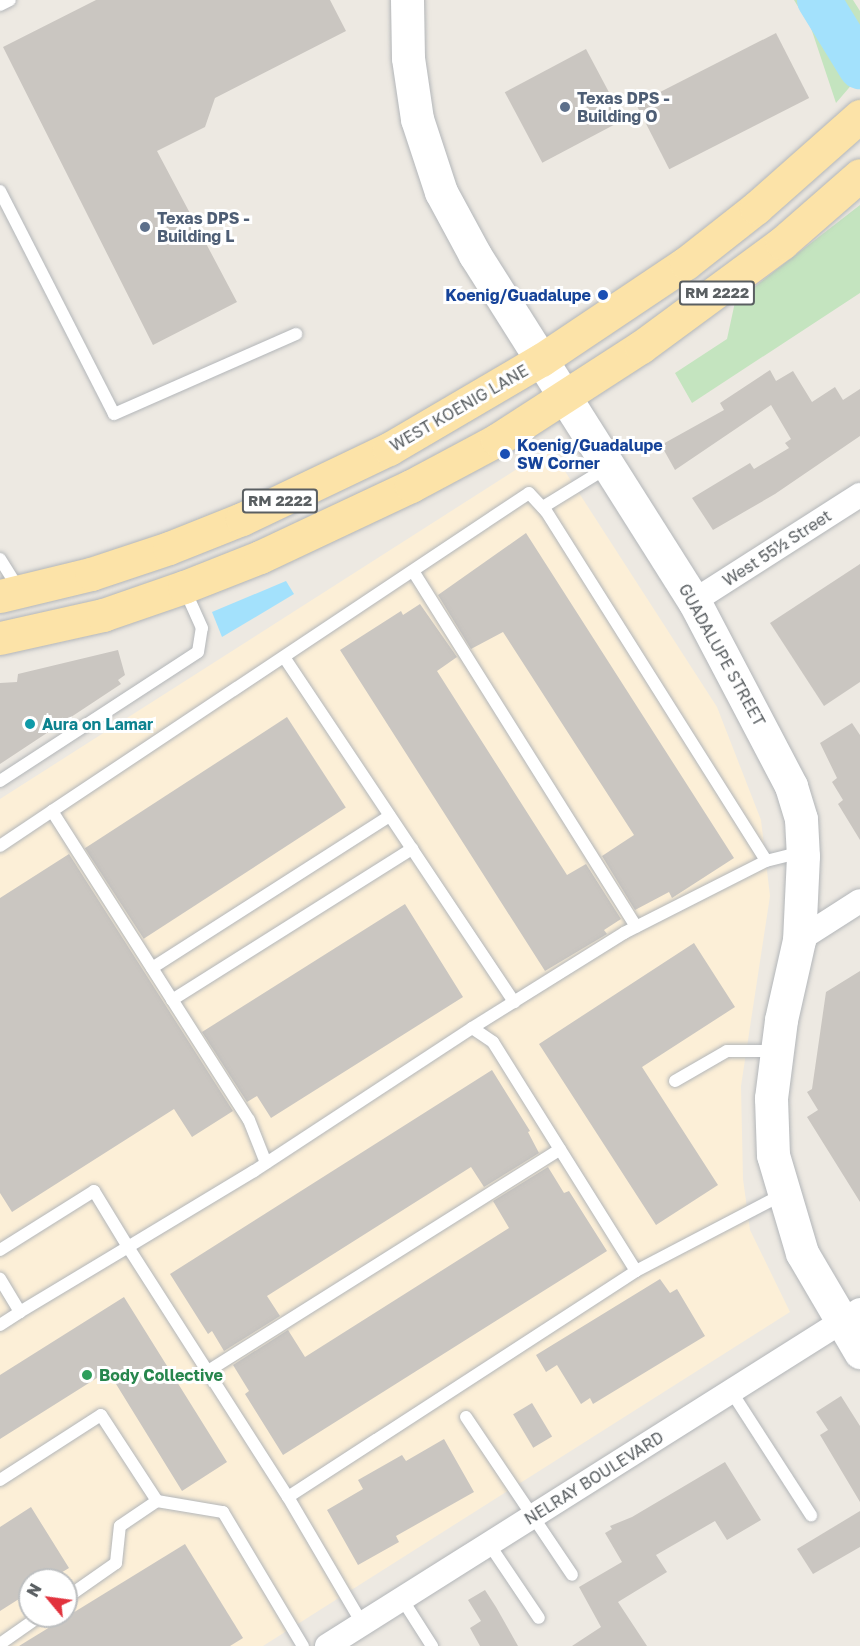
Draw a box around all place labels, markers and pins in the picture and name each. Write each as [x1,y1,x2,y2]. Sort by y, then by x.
place label: Texas DPS - Building O [577,88,669,126]
marker: Texas DPS - Building O [558,100,572,114]
place label: Texas DPS - Building L [157,208,249,246]
marker: Texas DPS - Building L [138,220,152,234]
place label: Koenig/Guadalupe [445,285,591,305]
marker: Koenig/Guadalupe [596,288,610,302]
place label: Koenig/Guadalupe SW Corner [517,435,663,473]
marker: Koenig/Guadalupe SW Corner [498,447,512,461]
place label: Aura on Lamar [42,714,153,734]
marker: Aura on Lamar [23,717,37,731]
place label: Body Collective [99,1365,223,1385]
marker: Body Collective [80,1368,94,1382]

